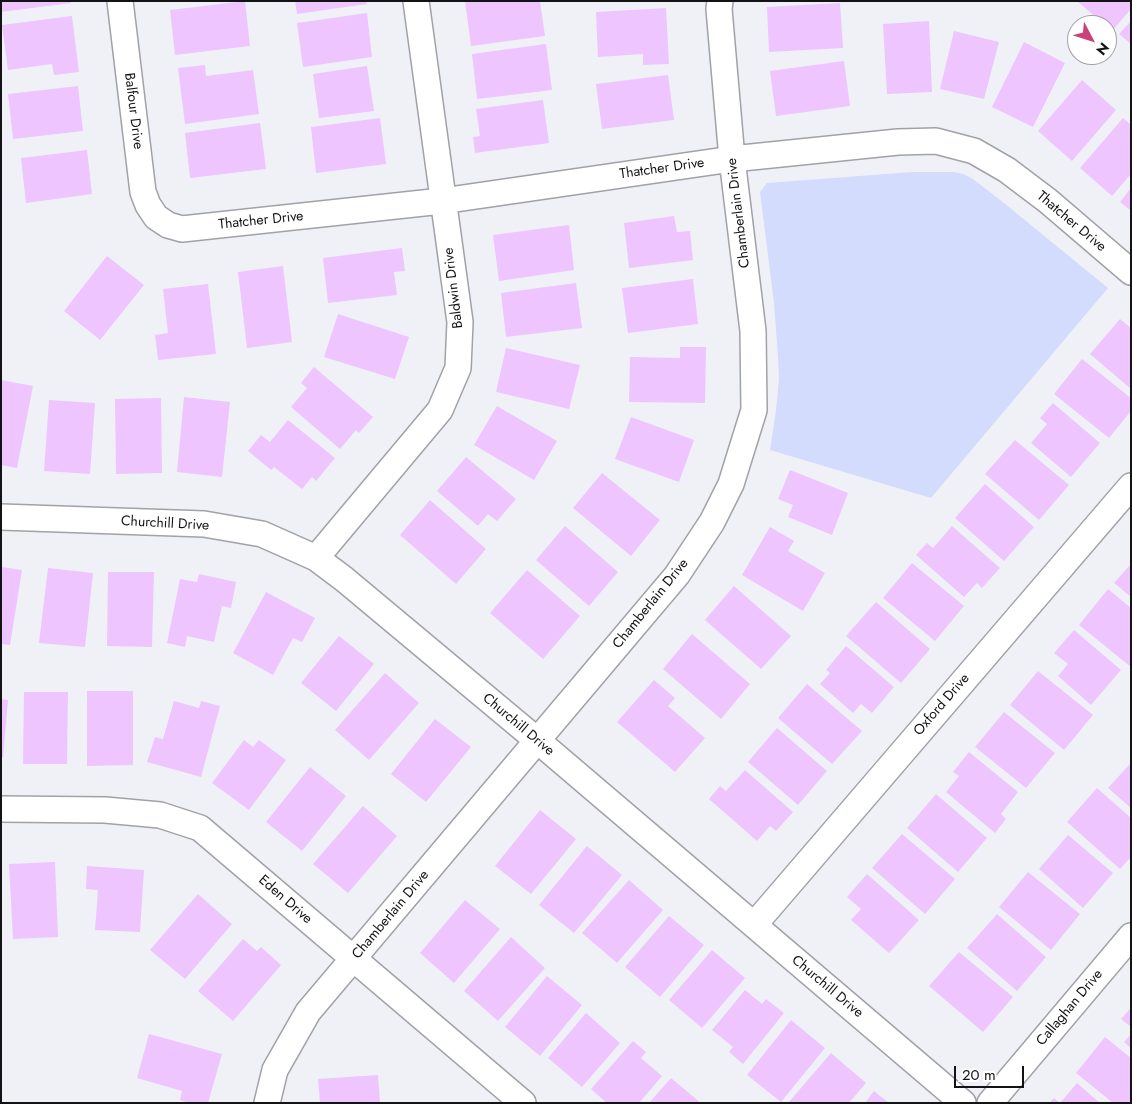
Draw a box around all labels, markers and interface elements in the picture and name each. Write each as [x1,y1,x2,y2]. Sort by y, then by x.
north arrow [1067,15,1117,65]
text: N [1091,38,1114,60]
street label: Balfour Drive [120,72,146,150]
street label: Thatcher Drive [619,155,705,183]
street label: Chamberlain Drive [724,157,754,269]
street label: Thatcher Drive [1033,188,1109,256]
street label: Thatcher Drive [218,208,304,234]
street label: Baldwin Drive [441,246,467,330]
street label: Churchill Drive [120,513,210,535]
street label: Chamberlain Drive [610,556,692,652]
street label: Oxford Drive [911,671,973,739]
street label: Churchill Drive [479,690,557,760]
street label: Chamberlain Drive [349,867,433,963]
street label: Eden Drive [255,872,315,928]
street label: Churchill Drive [788,952,866,1022]
street label: Callaghan Drive [1033,967,1107,1049]
scale bar [957,1056,1027,1088]
text: 20 m [962,1064,996,1086]

